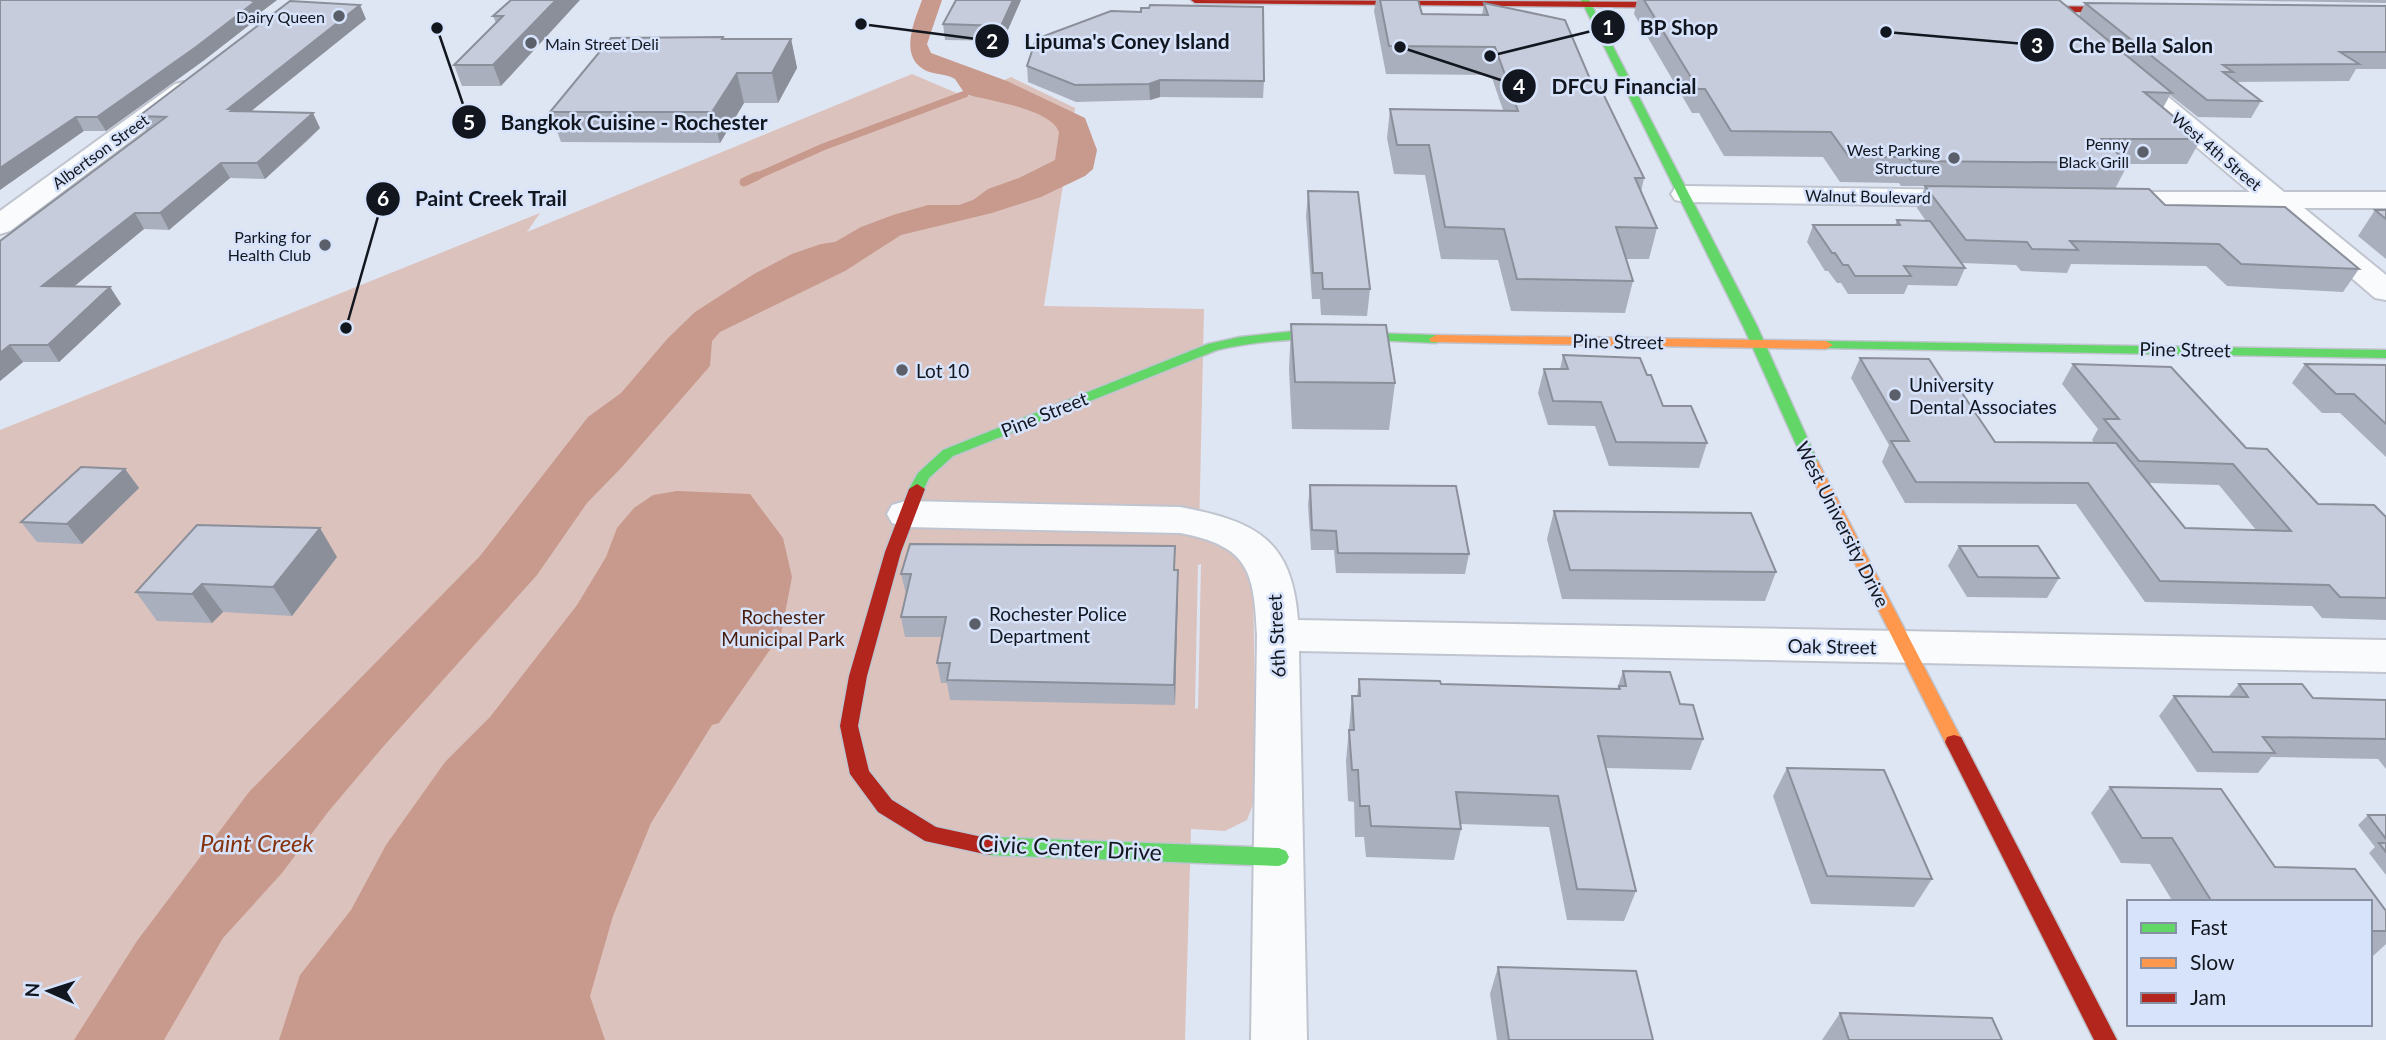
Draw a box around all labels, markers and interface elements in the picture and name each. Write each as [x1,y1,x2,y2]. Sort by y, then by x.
callout: BP Shop [1591,6,1733,48]
place label: Dairy Queen [236,7,325,26]
marker: Dairy Queen [331,8,347,24]
text: 1 [1602,14,1614,39]
text: BP Shop [1640,14,1718,39]
callout: Lipuma's Coney Island [975,20,1244,62]
callout: Che Bella Salon [2020,24,2227,66]
text: 2 [986,28,998,53]
text: Lipuma's Coney Island [1024,28,1230,53]
text: 3 [2031,32,2043,57]
text: Che Bella Salon [2069,32,2213,57]
place label: Main Street Deli [545,34,659,53]
marker: Main Street Deli [523,35,539,51]
callout: DFCU Financial [1502,65,1710,107]
text: 4 [1513,73,1525,98]
text: DFCU Financial [1551,73,1697,98]
callout: Bangkok Cuisine - Rochester [451,101,781,143]
street label: West 4th Street [2168,108,2266,194]
street label: Albertson Street [48,109,152,192]
text: 5 [463,109,475,134]
text: Bangkok Cuisine - Rochester [501,109,768,134]
place label: Penny Black Grill [2058,134,2130,171]
place label: West Parking Structure [1847,140,1940,177]
marker: Penny Black Grill [2135,144,2151,160]
marker: West Parking Structure [1946,150,1962,166]
callout: Paint Creek Trail [365,178,581,220]
text: 6 [377,185,389,210]
text: Paint Creek Trail [415,185,567,210]
street label: Walnut Boulevard [1805,185,1931,207]
place label: Parking for Health Club [228,227,311,264]
marker: Parking for Health Club [317,237,333,253]
street label: Pine Street [1572,329,1664,353]
street label: Pine Street [2139,337,2231,361]
place label: Lot 10 [916,359,969,382]
marker: Lot 10 [894,362,910,378]
place label: University Dental Associates [1909,373,2057,418]
street label: Pine Street [997,386,1091,442]
marker: University Dental Associates [1887,387,1903,403]
street label: West University Drive [1791,437,1895,611]
street label: 6th Street [1262,594,1290,678]
place label: Rochester Police Department [989,602,1127,647]
park label: Rochester Municipal Park [721,605,845,650]
marker: Rochester Police Department [967,616,983,632]
street label: Oak Street [1787,634,1877,658]
water label: Paint Creek [200,828,315,857]
street label: Civic Center Drive [977,828,1163,866]
legend [2127,900,2372,1026]
text: Fast [2190,914,2228,939]
text: Slow [2190,949,2235,974]
north arrow [14,956,84,1026]
text: N [20,982,43,998]
text: Jam [2190,984,2226,1009]

